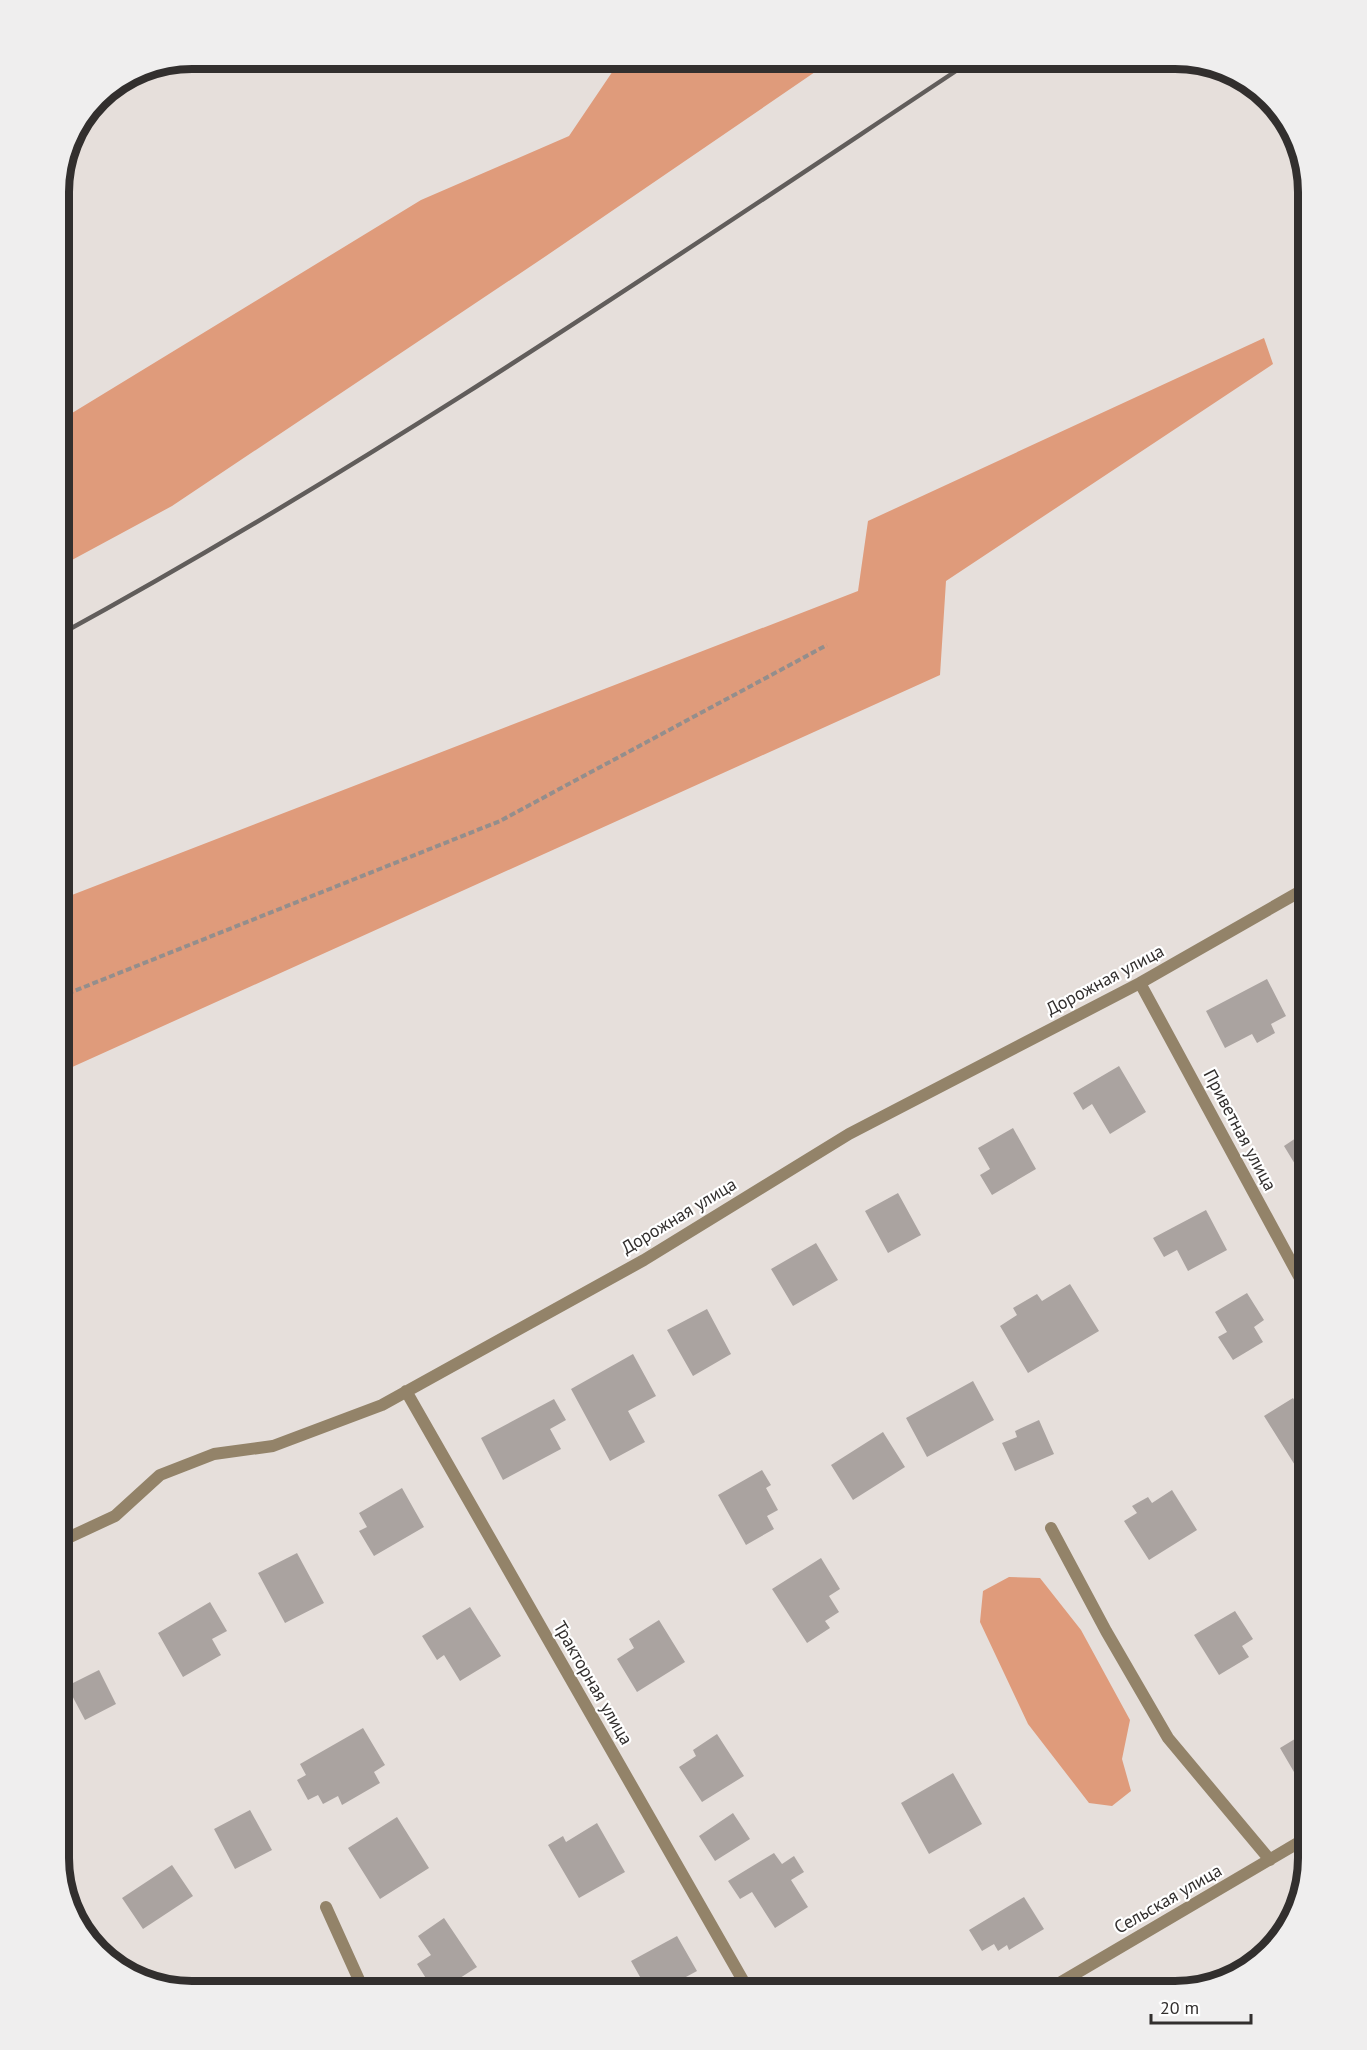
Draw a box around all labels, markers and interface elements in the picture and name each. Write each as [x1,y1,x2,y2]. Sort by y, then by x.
street label: Дорожная улица [1042,939,1168,1020]
street label: Приветная улица [1199,1065,1282,1195]
street label: Дорожная улица [617,1172,740,1259]
street label: Тракторная улица [549,1617,638,1749]
street label: Сельская улица [1110,1859,1226,1939]
scale bar [1151,1987,1252,2025]
text: 20 m [1160,1996,1199,2019]

